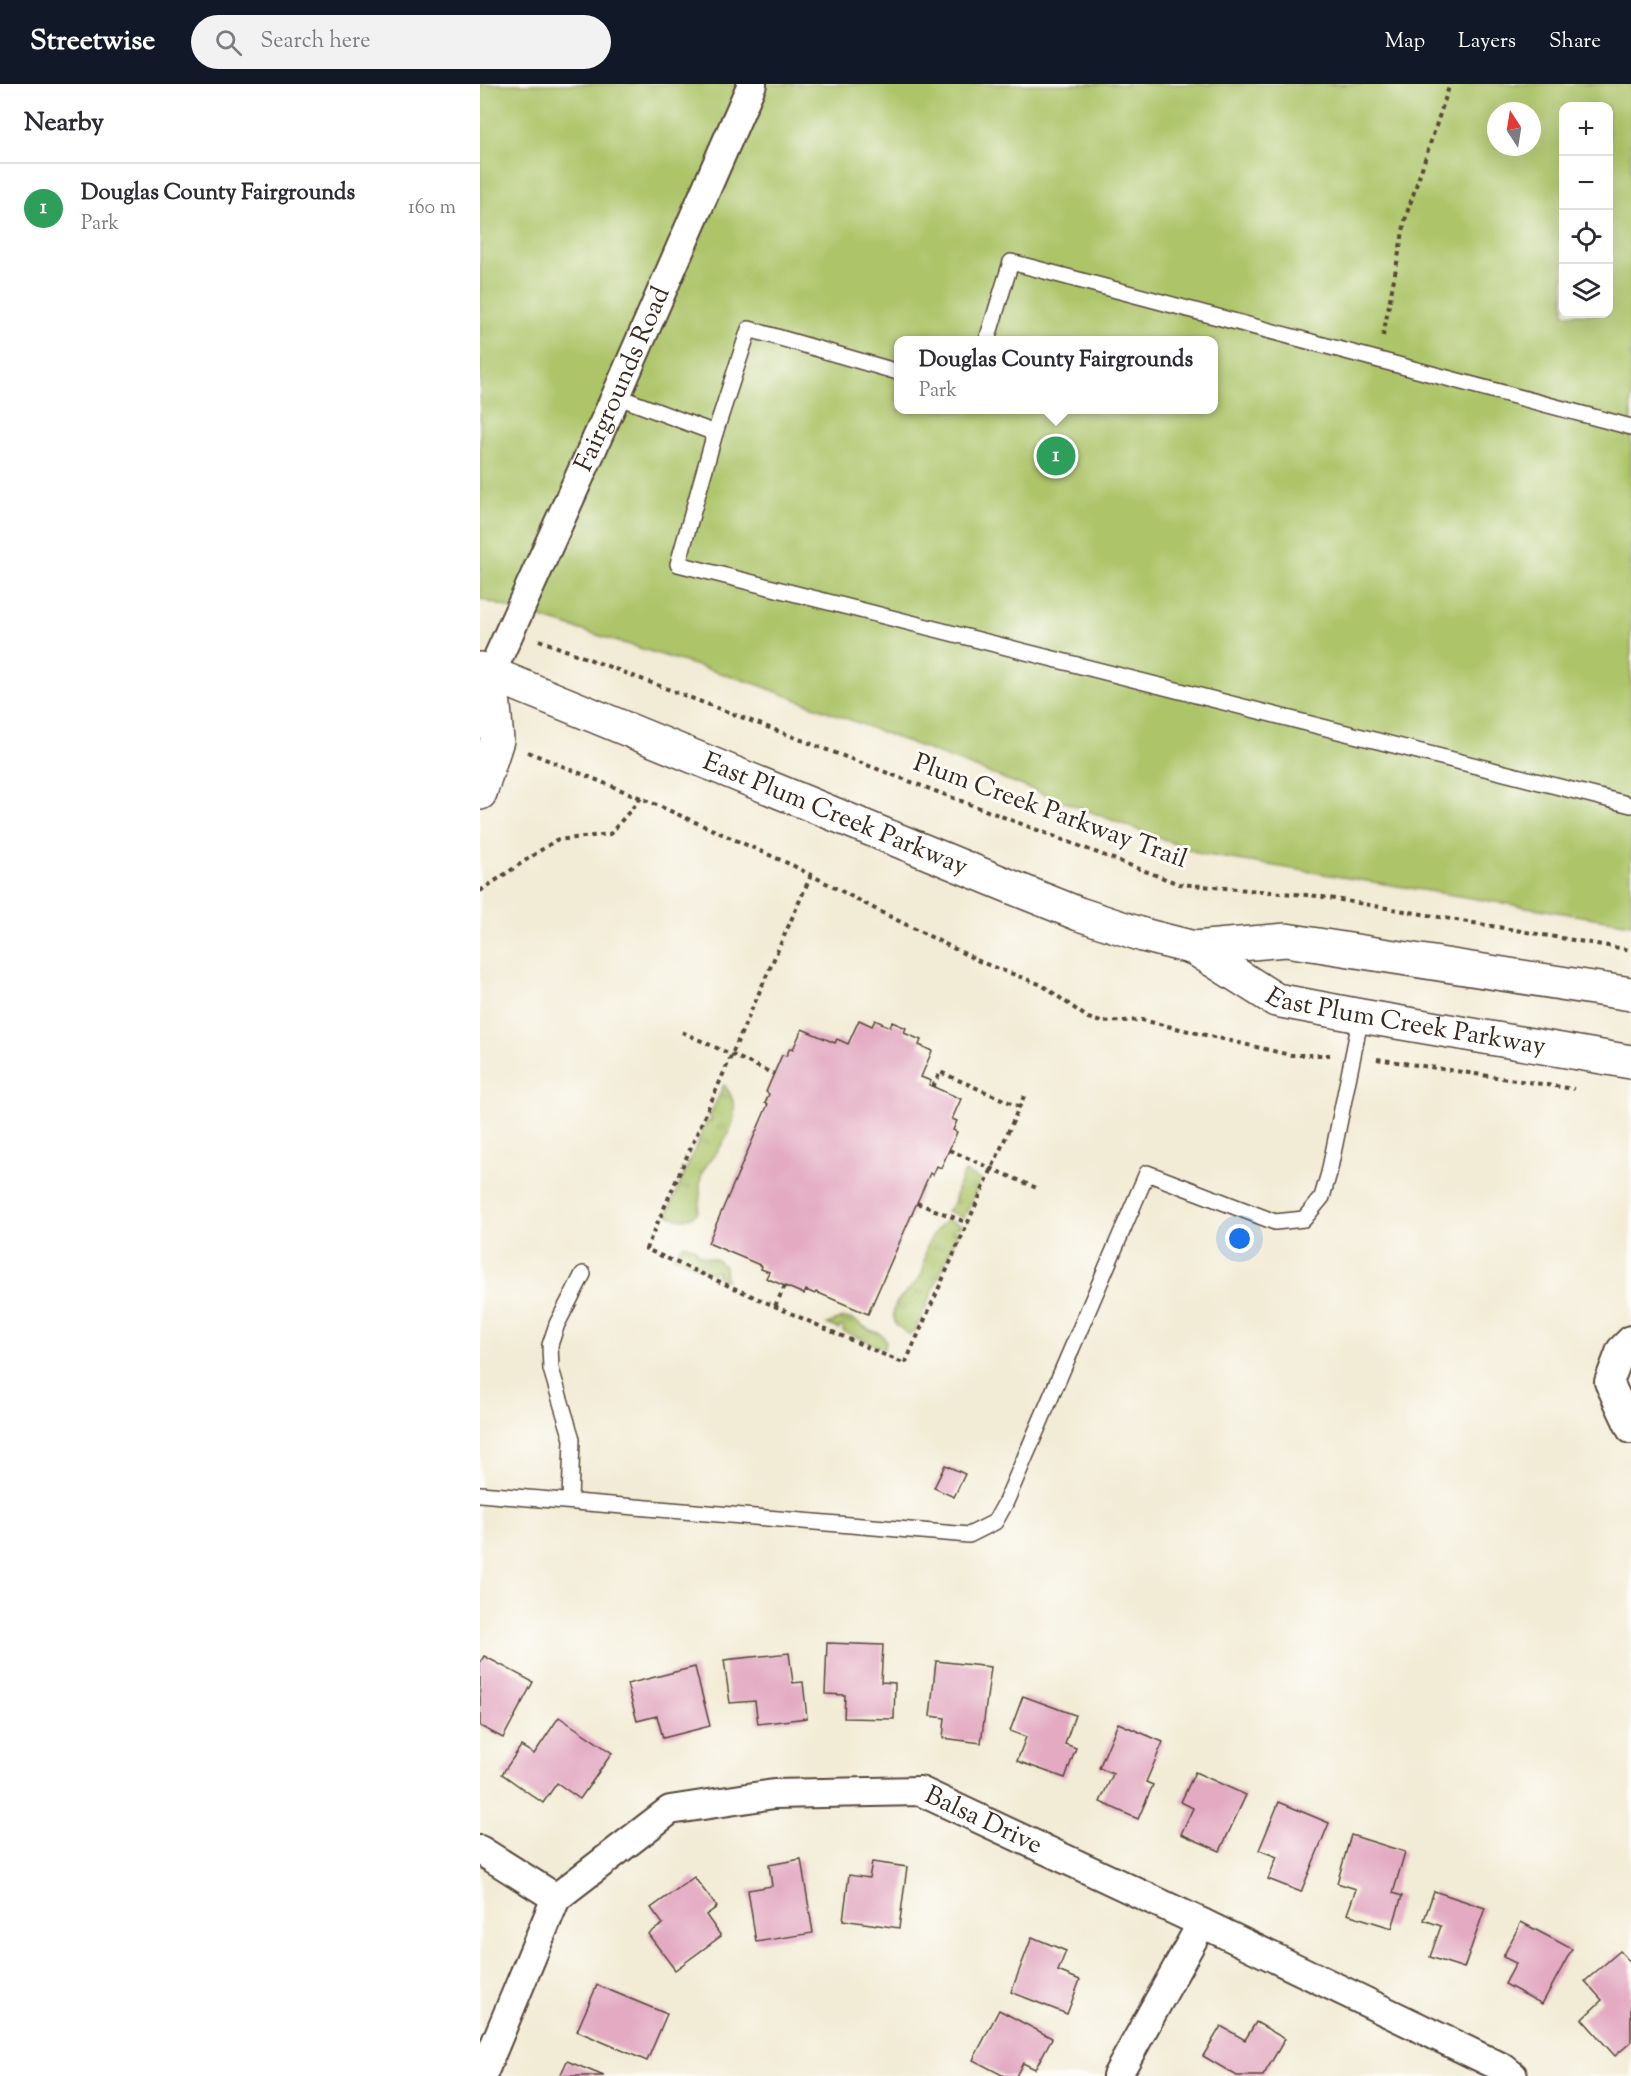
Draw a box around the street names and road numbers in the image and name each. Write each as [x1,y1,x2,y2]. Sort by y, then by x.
street label: Fairgrounds Road [566,281,680,478]
street label: East Plum Creek Parkway [697,744,974,886]
street label: Plum Creek Parkway Trail [908,745,1192,879]
street label: East Plum Creek Parkway [1258,979,1549,1066]
street label: Balsa Drive [918,1777,1048,1864]

